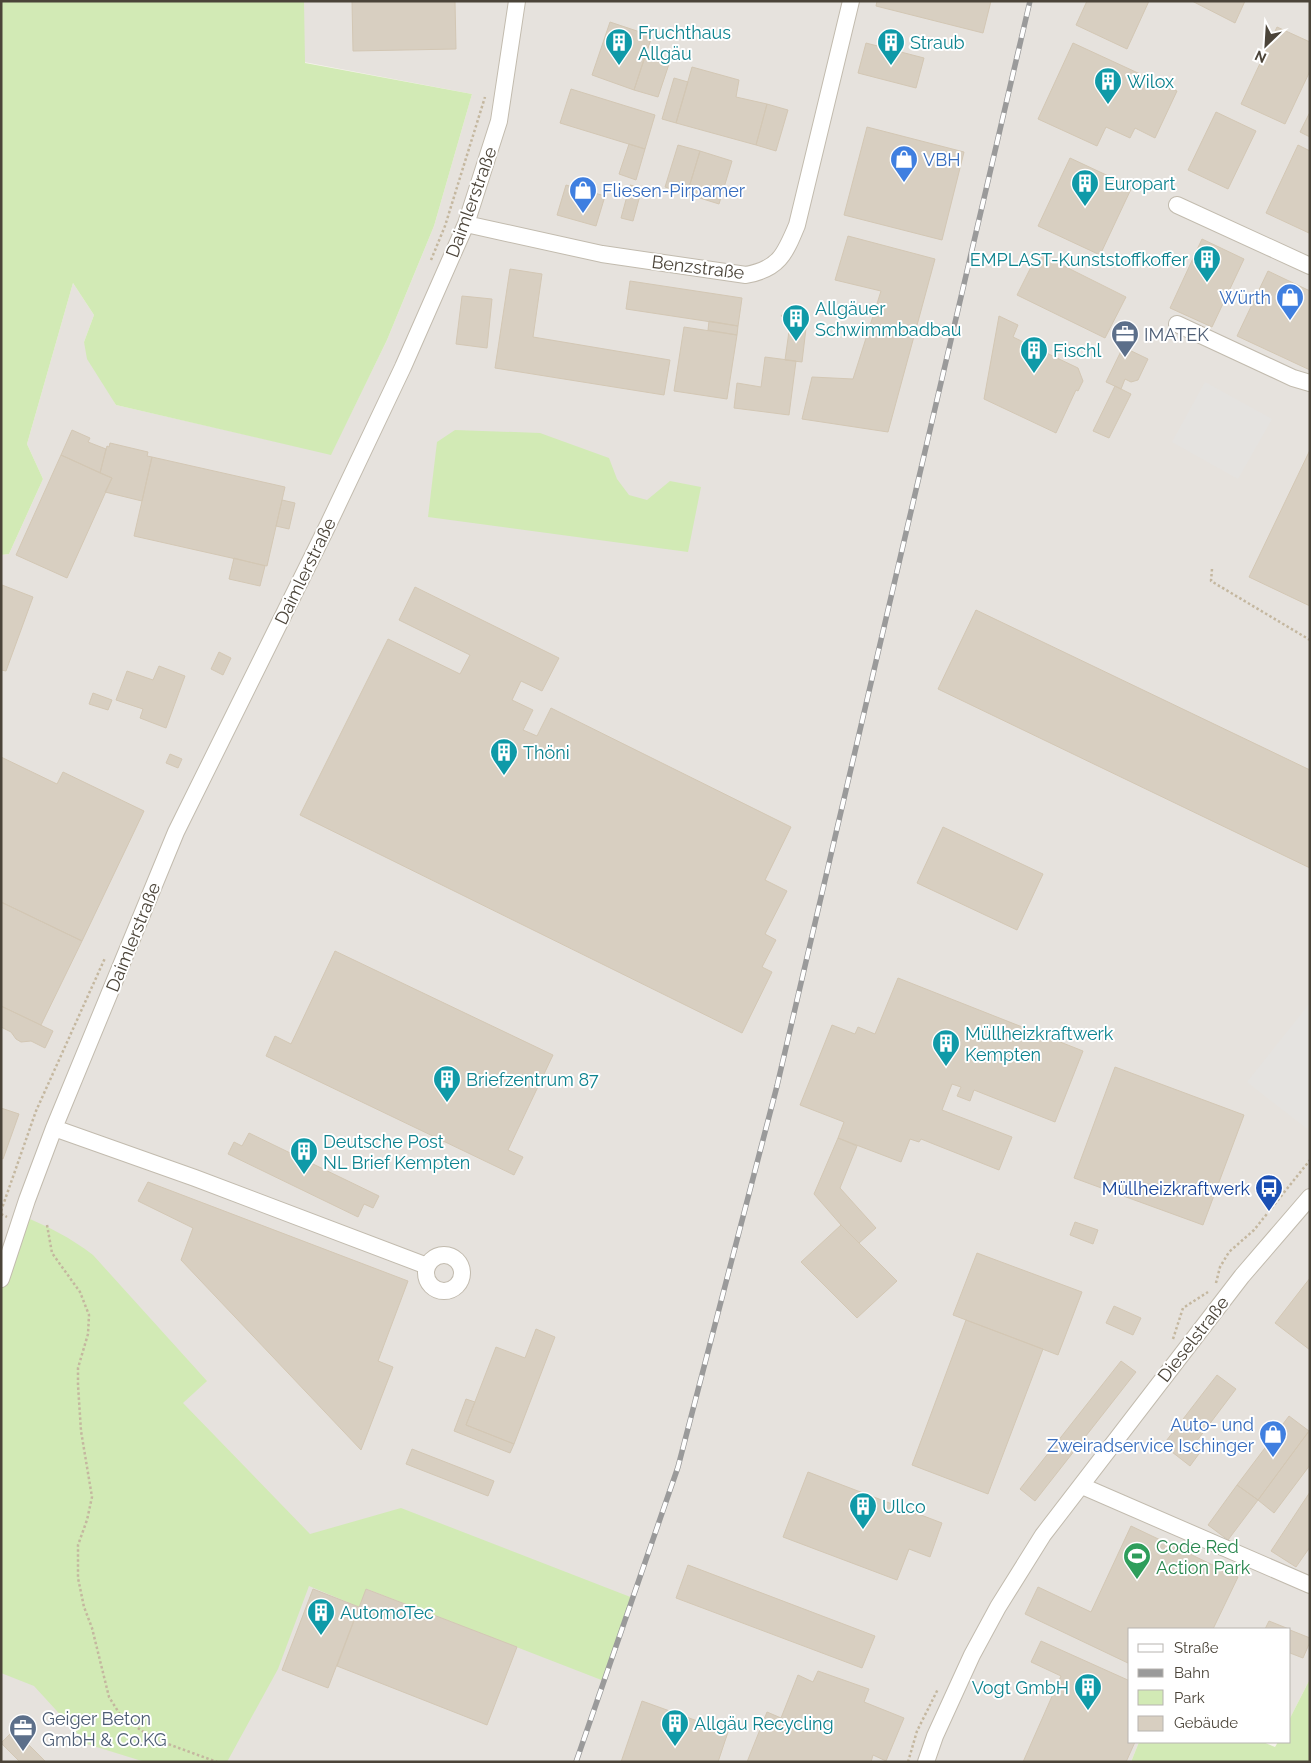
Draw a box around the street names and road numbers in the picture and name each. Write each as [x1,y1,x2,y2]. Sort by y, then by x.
street label: Daimlerstraße [441,143,501,260]
street label: Benzstraße [650,251,746,283]
street label: Daimlerstraße [270,514,340,628]
street label: Daimlerstraße [102,879,165,995]
street label: Dieselstraße [1153,1292,1233,1386]

